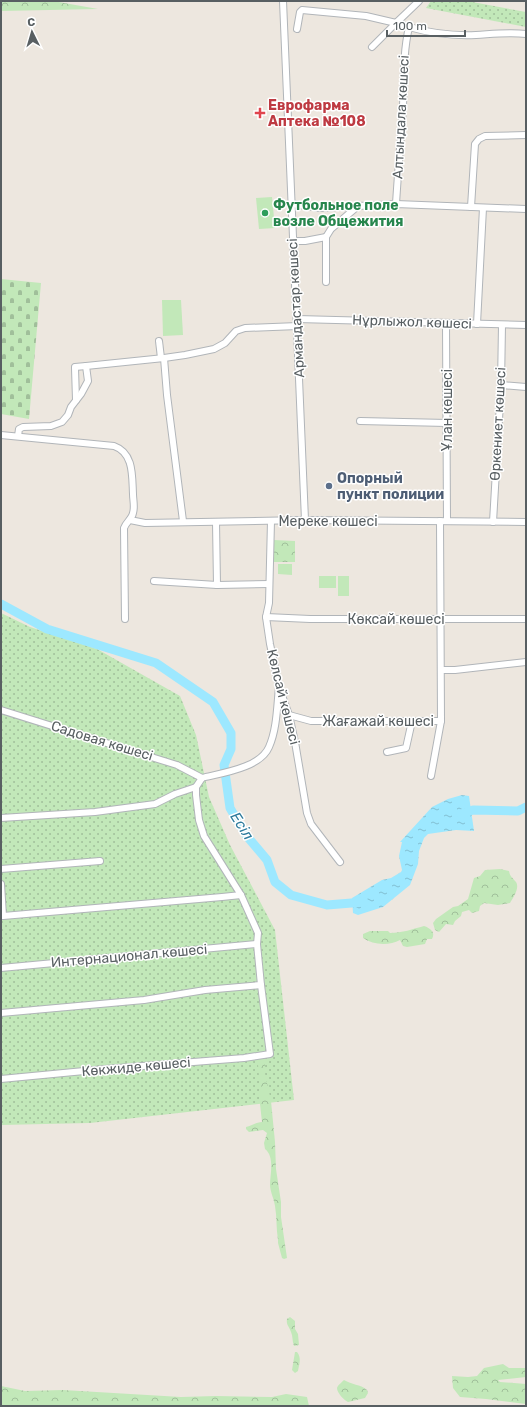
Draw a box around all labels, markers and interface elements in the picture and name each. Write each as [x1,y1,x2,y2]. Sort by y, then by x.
north arrow [12,12,52,52]
scale bar [387,12,465,38]
text: С [27,16,36,29]
text: 100 m [393,19,427,33]
street label: Алтындала көшесі [389,55,413,179]
place label: Еврофарма Аптека №108 [268,97,366,130]
marker: Еврофарма Аптека №108 [255,108,265,118]
place label: Футбольное поле возле Общежития [273,197,404,230]
marker: Футбольное поле возле Общежития [260,208,270,218]
street label: Армандастар көшесі [284,238,308,378]
street label: Нұрлыжол көшесі [352,311,472,333]
street label: Өркениет көшесі [487,367,509,481]
street label: Ұлан көшесі [439,369,456,451]
place label: Опорный пункт полиции [337,470,444,503]
marker: Опорный пункт полиции [324,481,334,491]
street label: Мереке көшесі [278,513,378,530]
street label: Көксай көшесі [347,611,445,628]
street label: Көлсай көшесі [263,647,303,747]
street label: Жағажай көшесі [322,713,434,730]
street label: Садовая көшесі [49,717,155,765]
water label: Есіл [226,809,258,844]
street label: Интернационал көшесі [50,941,208,971]
street label: Көкжиде көшесі [81,1054,191,1080]

